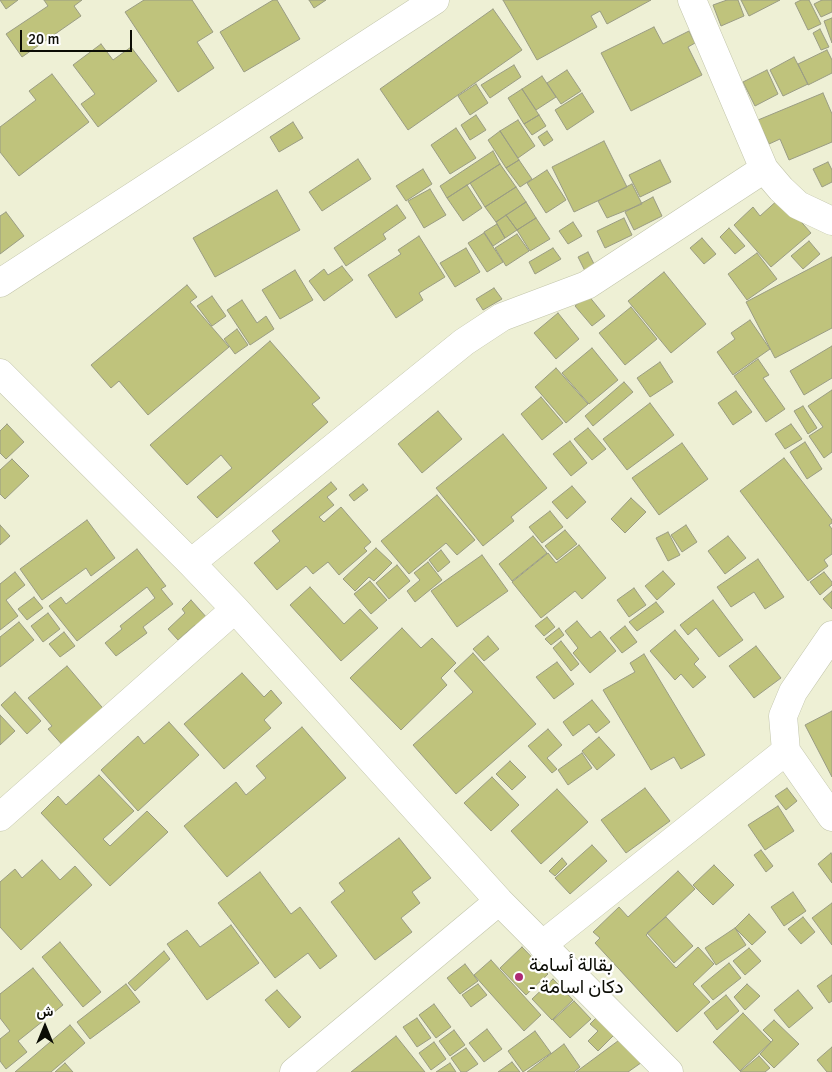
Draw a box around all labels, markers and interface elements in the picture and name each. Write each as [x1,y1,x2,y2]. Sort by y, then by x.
scale bar [22,20,135,52]
text: 20 m [28,30,59,48]
place label: بقالة أسامة - دكان اسامة [529,955,623,999]
marker: بقالة أسامة - دكان اسامة [513,971,525,983]
north arrow [20,1002,70,1052]
text: ش [37,1003,53,1020]

